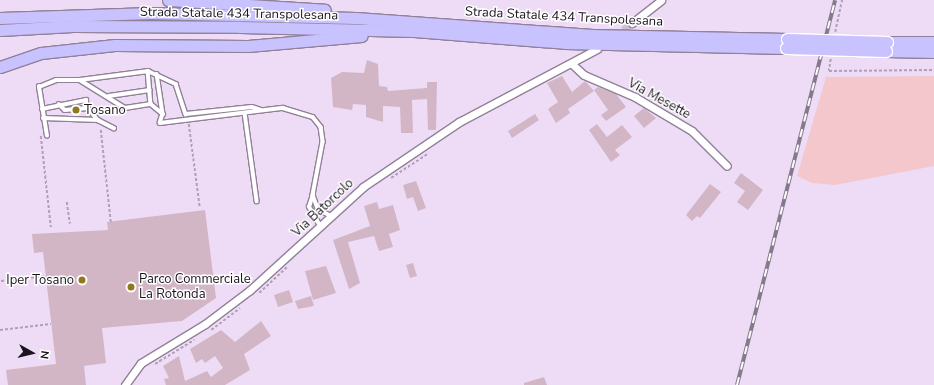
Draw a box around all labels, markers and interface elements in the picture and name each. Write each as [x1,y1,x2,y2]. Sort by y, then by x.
street label: Strada Statale 434 Transpolesana [140,4,338,24]
street label: Strada Statale 434 Transpolesana [465,4,663,30]
street label: Via Mesette [625,75,693,123]
place label: Tosano [84,102,126,118]
marker: Tosano [71,105,81,115]
street label: Via Batorcolo [289,176,357,240]
place label: Iper Tosano [6,272,74,288]
place label: Parco Commerciale La Rotonda [139,272,251,303]
marker: Iper Tosano [77,275,87,285]
marker: Parco Commerciale La Rotonda [126,282,136,292]
north arrow [12,333,52,373]
text: N [36,350,52,360]

